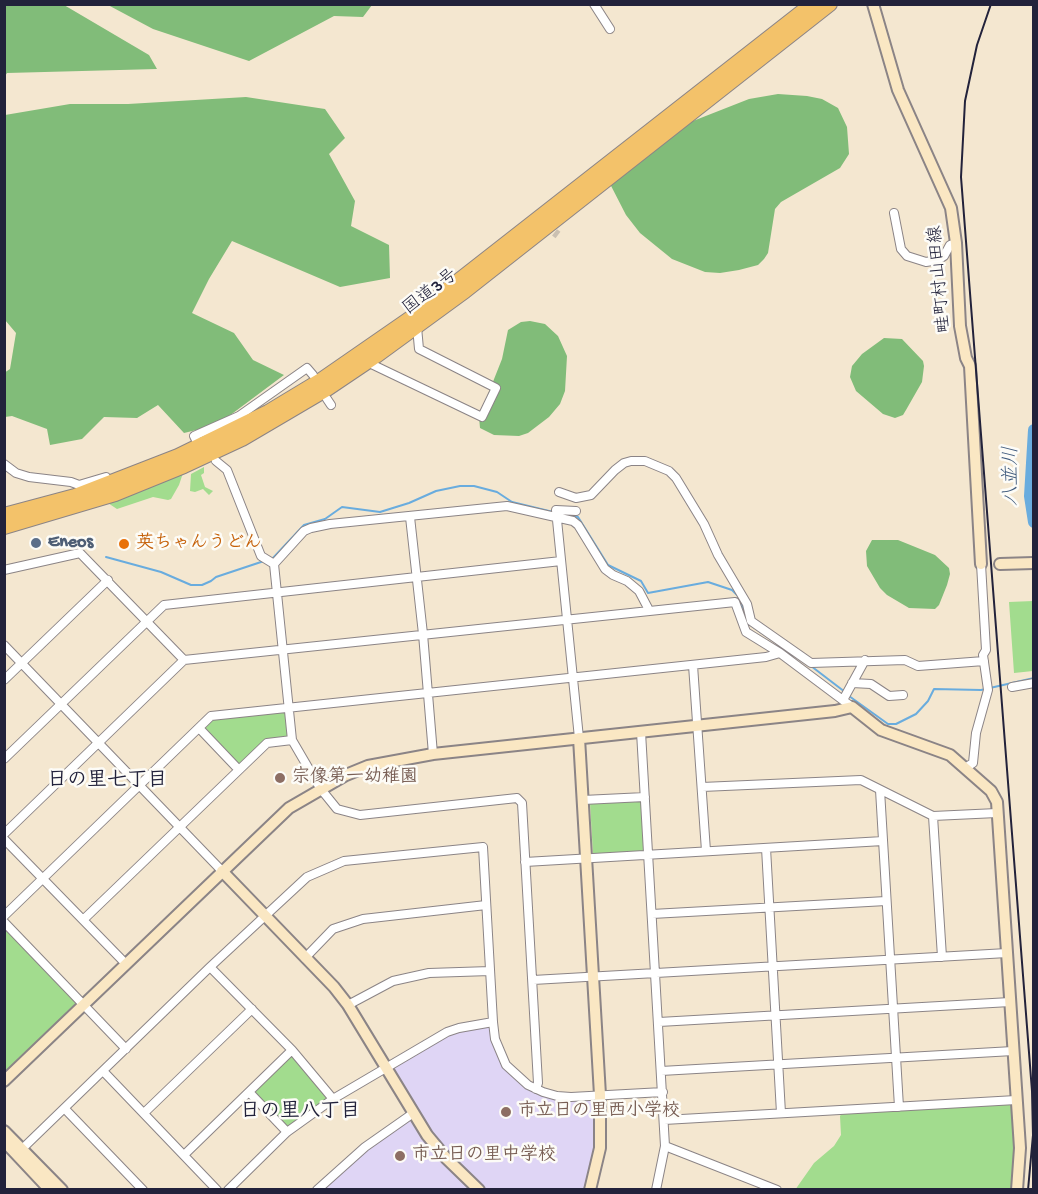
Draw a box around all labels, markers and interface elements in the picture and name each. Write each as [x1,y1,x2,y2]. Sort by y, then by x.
street label: 畦町村山田線 [926,224,956,334]
street label: 国道3号 [399,265,463,321]
water label: 八並川 [1001,446,1025,506]
place label: Eneos [48,532,93,554]
place label: 英ちゃんうどん [136,533,262,555]
marker: Eneos [29,536,43,550]
marker: 英ちゃんうどん [117,537,131,551]
place label: 宗像第一幼稚園 [292,767,418,789]
district label: 日の里七丁目 [47,770,167,794]
marker: 宗像第一幼稚園 [273,771,287,785]
district label: 日の里八丁目 [240,1101,360,1125]
place label: 市立日の里西小学校 [518,1101,680,1123]
marker: 市立日の里西小学校 [499,1105,513,1119]
place label: 市立日の里中学校 [412,1145,556,1167]
marker: 市立日の里中学校 [393,1149,407,1163]

